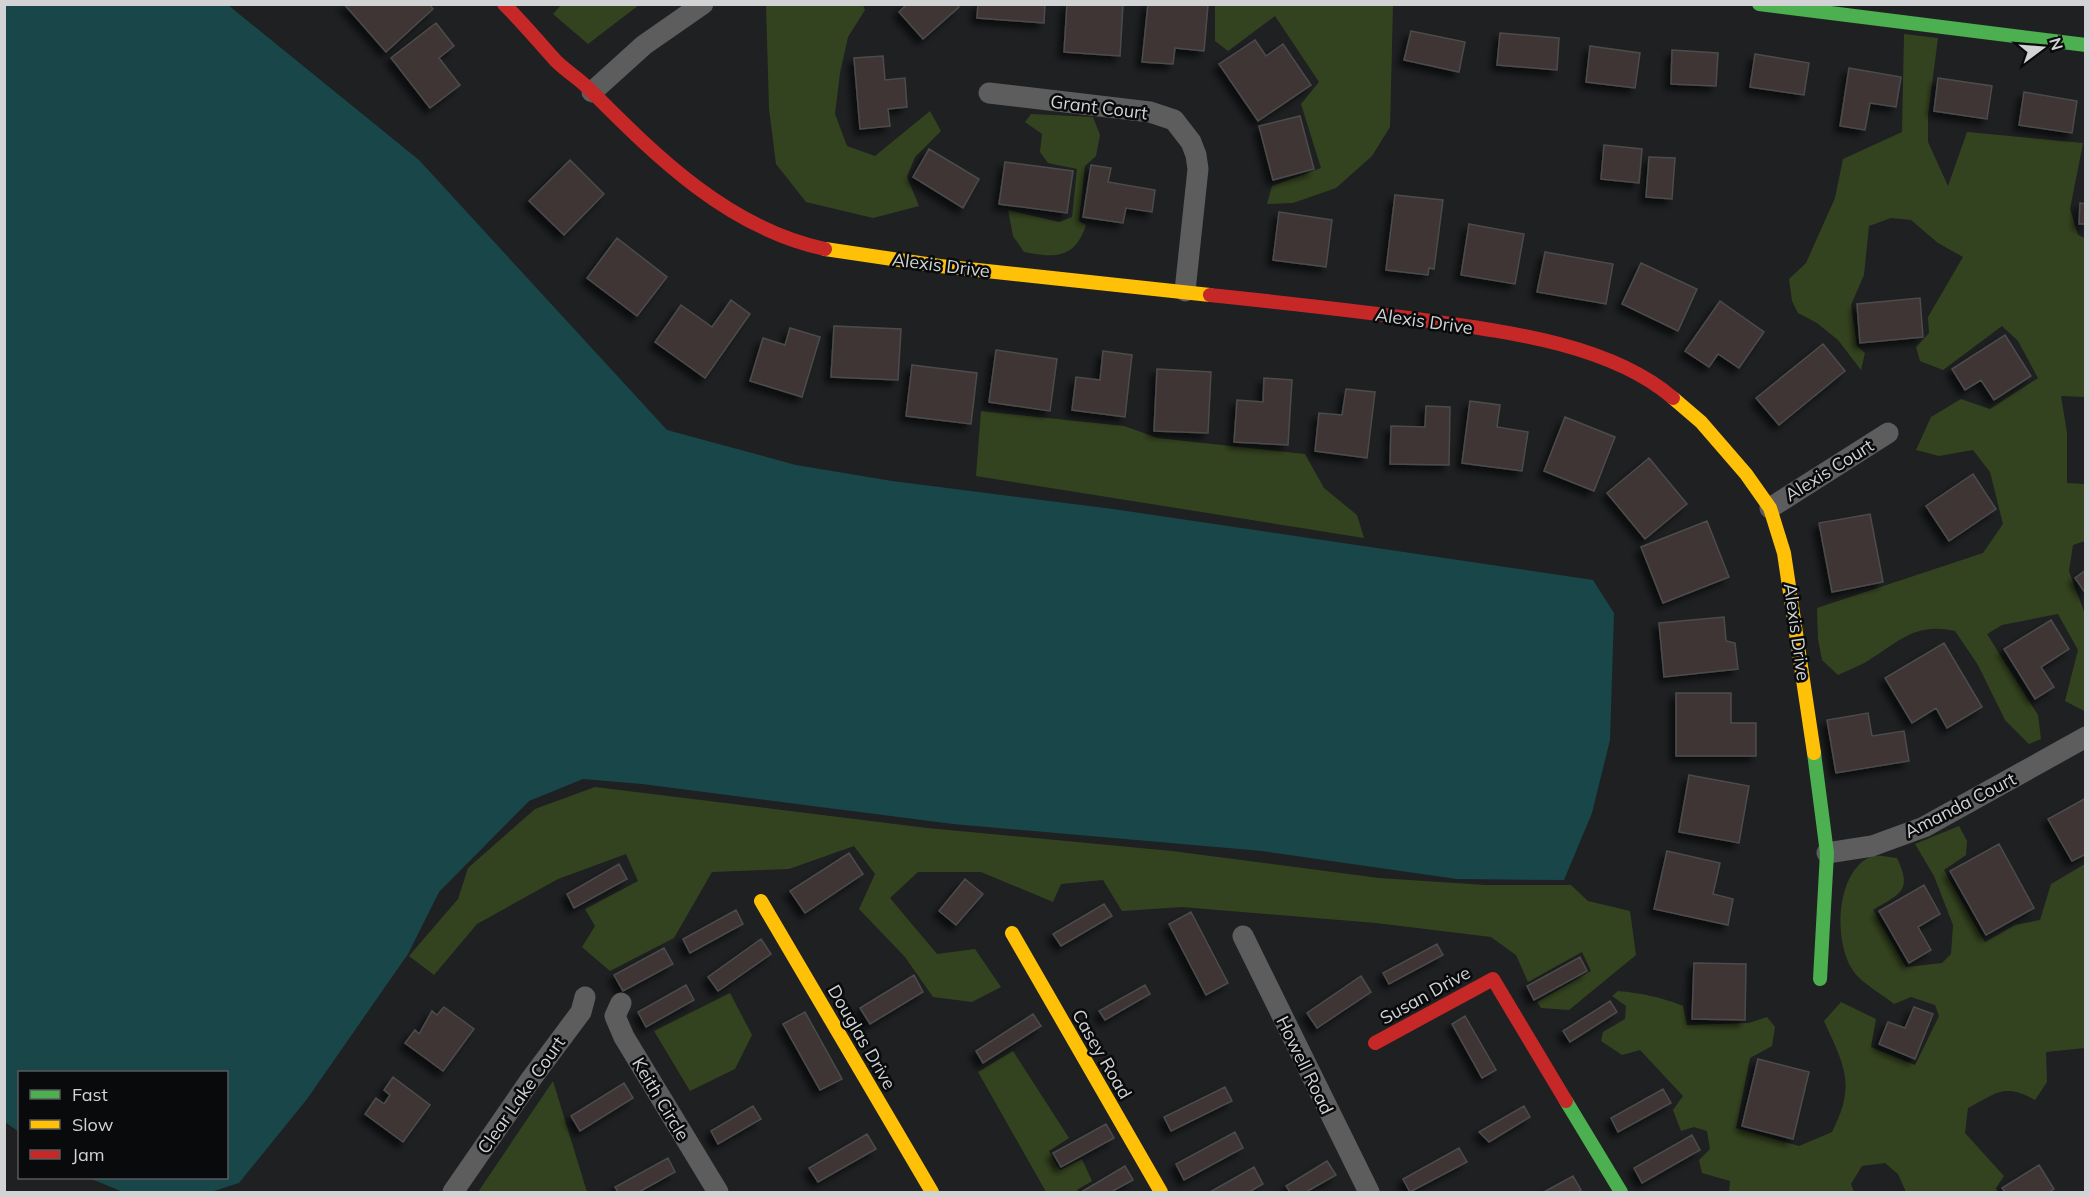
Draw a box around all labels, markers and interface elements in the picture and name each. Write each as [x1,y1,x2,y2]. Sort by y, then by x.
north arrow [2012,18,2072,78]
text: N [2045,35,2068,52]
street label: Grant Court [1049,90,1149,124]
street label: Alexis Drive [891,248,991,282]
street label: Alexis Drive [1374,303,1474,339]
street label: Alexis Court [1780,434,1878,506]
street label: Alexis Drive [1779,582,1815,682]
street label: Amanda Court [1900,767,2020,843]
street label: Susan Drive [1376,961,1474,1029]
street label: Douglas Drive [823,981,901,1093]
street label: Casey Road [1067,1005,1137,1103]
street label: Howell Road [1271,1012,1339,1118]
street label: Clear Lake Court [472,1032,570,1158]
street label: Keith Circle [627,1053,695,1145]
legend [18,1071,228,1179]
text: Fast [72,1083,108,1106]
text: Slow [72,1113,114,1136]
text: Jam [72,1143,105,1166]

